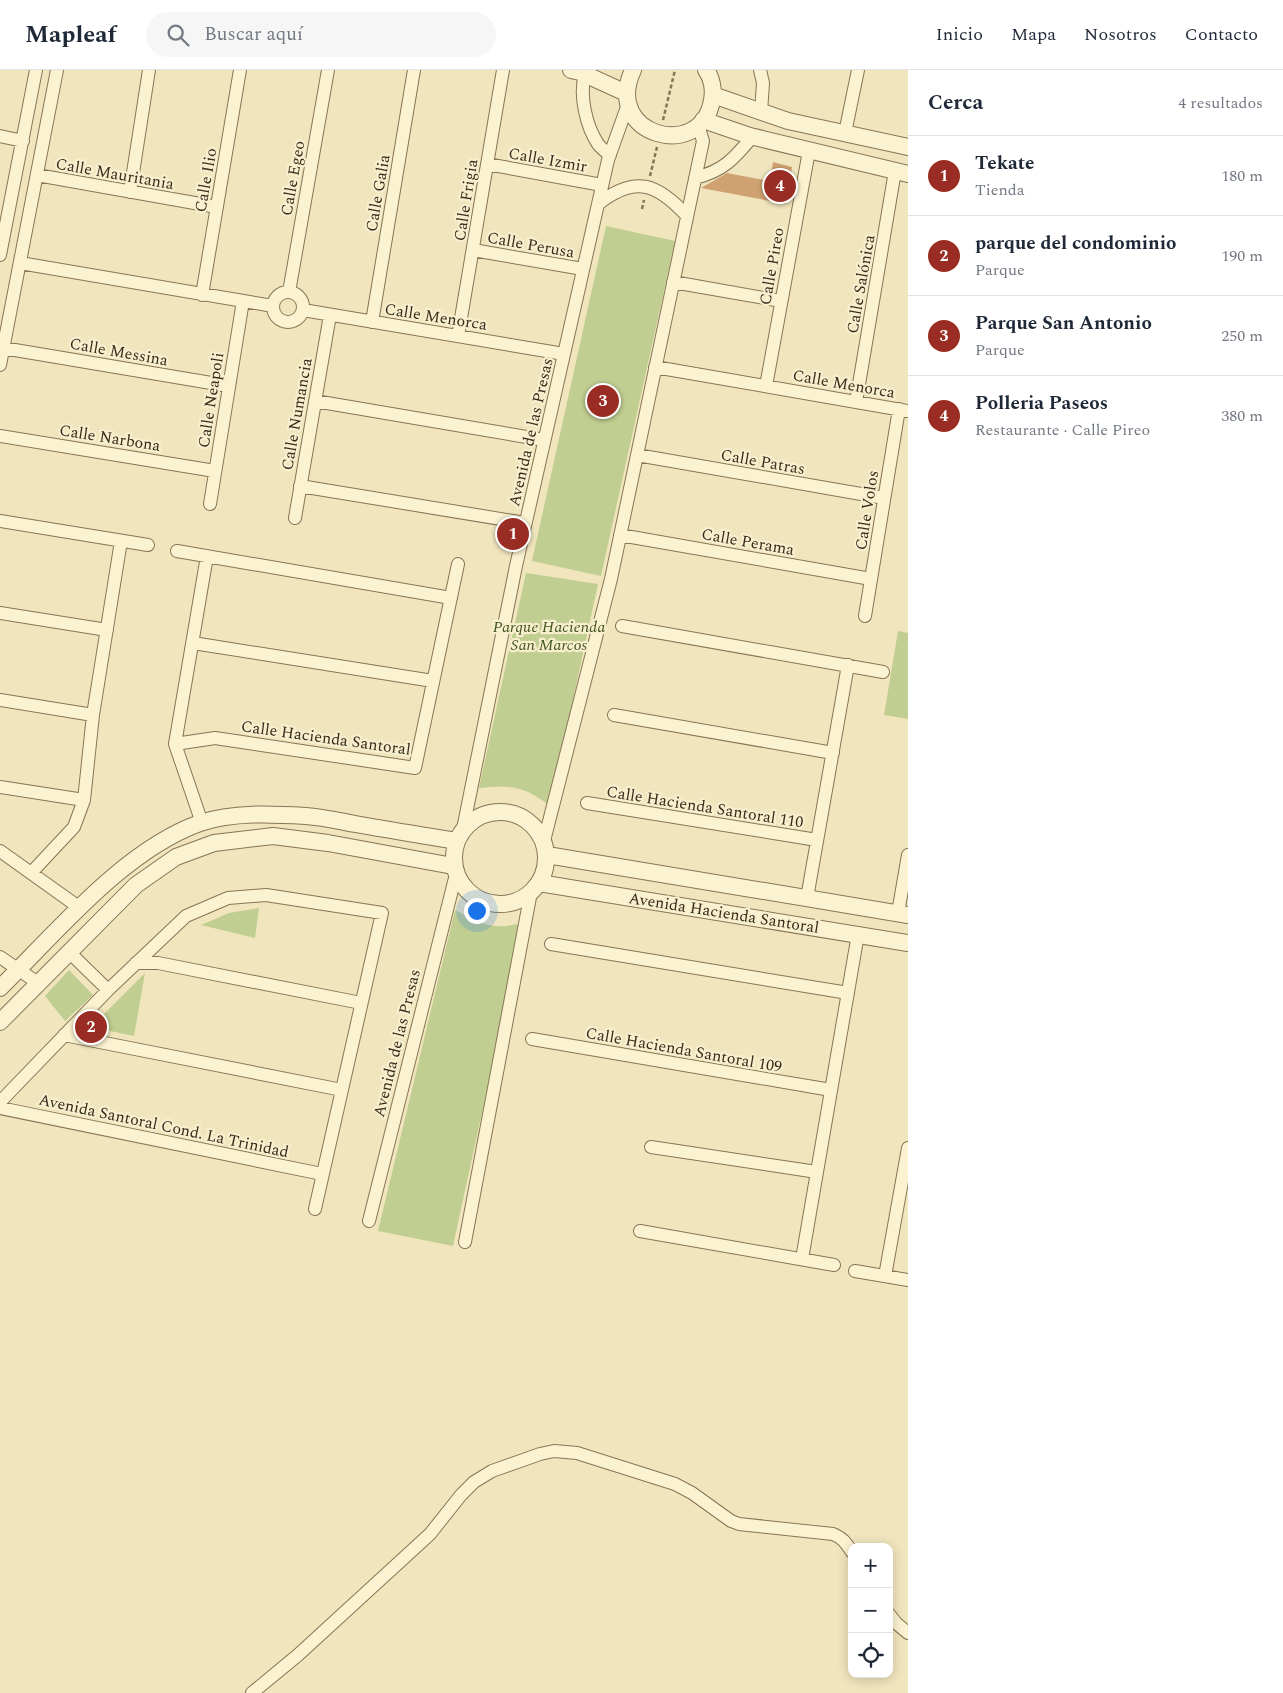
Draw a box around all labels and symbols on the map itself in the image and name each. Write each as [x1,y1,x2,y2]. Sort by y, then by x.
street label: Calle Egeo [275,139,311,218]
street label: Calle Izmir [507,141,589,179]
street label: Calle Ilio [189,146,223,214]
street label: Calle Mauritania [54,152,176,196]
street label: Calle Galia [359,152,397,234]
street label: Calle Frigia [448,157,484,243]
pin: 4 [764,167,796,205]
street label: Calle Pireo [753,225,791,307]
street label: Calle Perusa [485,226,577,264]
street label: Calle Salónica [840,233,882,336]
street label: Calle Menorca [383,297,489,337]
street label: Calle Messina [68,332,170,372]
street label: Calle Neapoli [192,351,230,450]
street label: Calle Numancia [275,356,319,472]
street label: Avenida de las Presas [502,356,560,509]
street label: Calle Menorca [791,363,897,405]
pin: 3 [587,382,619,420]
street label: Calle Narbona [58,418,162,458]
street label: Calle Patras [719,443,807,481]
street label: Calle Volos [849,469,885,552]
pin: 1 [497,515,529,553]
street label: Calle Perama [699,522,796,562]
park label: Parque Hacienda San Marcos [493,615,605,657]
street label: Calle Hacienda Santoral [240,714,412,762]
street label: Calle Hacienda Santoral 110 [605,780,805,834]
street label: Avenida Hacienda Santoral [627,886,821,940]
your location [464,898,490,924]
street label: Avenida de las Presas [367,967,427,1120]
pin: 2 [75,1008,107,1046]
street label: Calle Hacienda Santoral 109 [584,1021,784,1079]
street label: Avenida Santoral Cond. La Trinidad [37,1088,291,1164]

